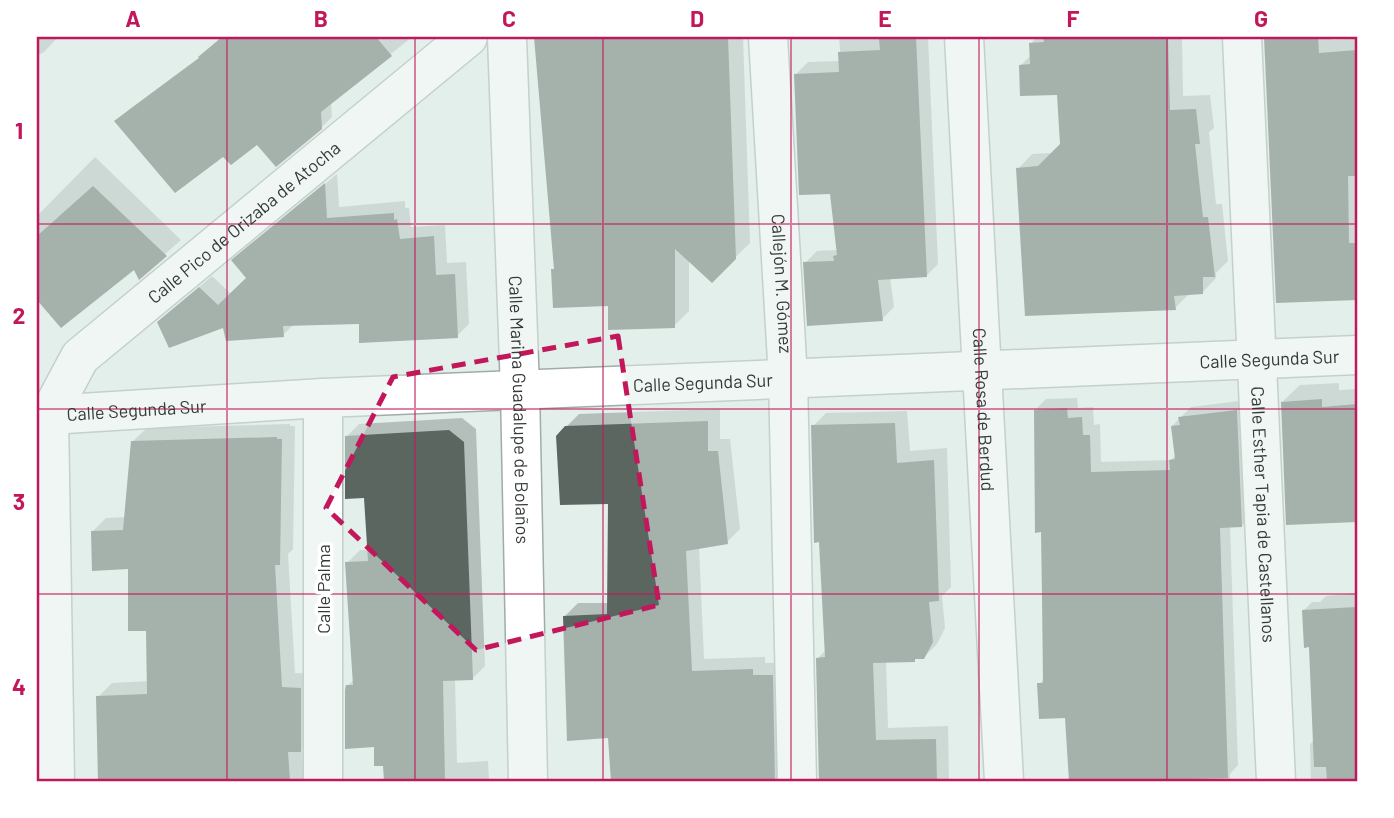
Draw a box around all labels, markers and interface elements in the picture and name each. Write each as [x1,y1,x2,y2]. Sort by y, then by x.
text: A [125,4,141,32]
text: B [314,4,328,32]
text: C [502,4,516,32]
text: D [690,4,704,32]
text: E [878,4,892,32]
text: F [1067,4,1080,32]
text: G [1254,4,1268,32]
text: 1 [15,116,23,144]
street label: Calle Pico de Orizaba de Atocha [143,136,344,308]
street label: Callejón M. Gómez [767,213,798,354]
street label: Calle Marina Guadalupe de Bolaños [505,275,534,544]
text: 2 [13,301,25,329]
street label: Calle Rosa de Berdud [969,327,999,492]
street label: Calle Segunda Sur [1199,345,1340,373]
street label: Calle Segunda Sur [632,368,774,396]
street label: Calle Esther Tapia de Castellanos [1247,386,1281,643]
street label: Calle Segunda Sur [66,394,207,425]
text: 3 [13,487,25,515]
street label: Calle Palma [312,544,334,634]
text: 4 [12,672,26,700]

